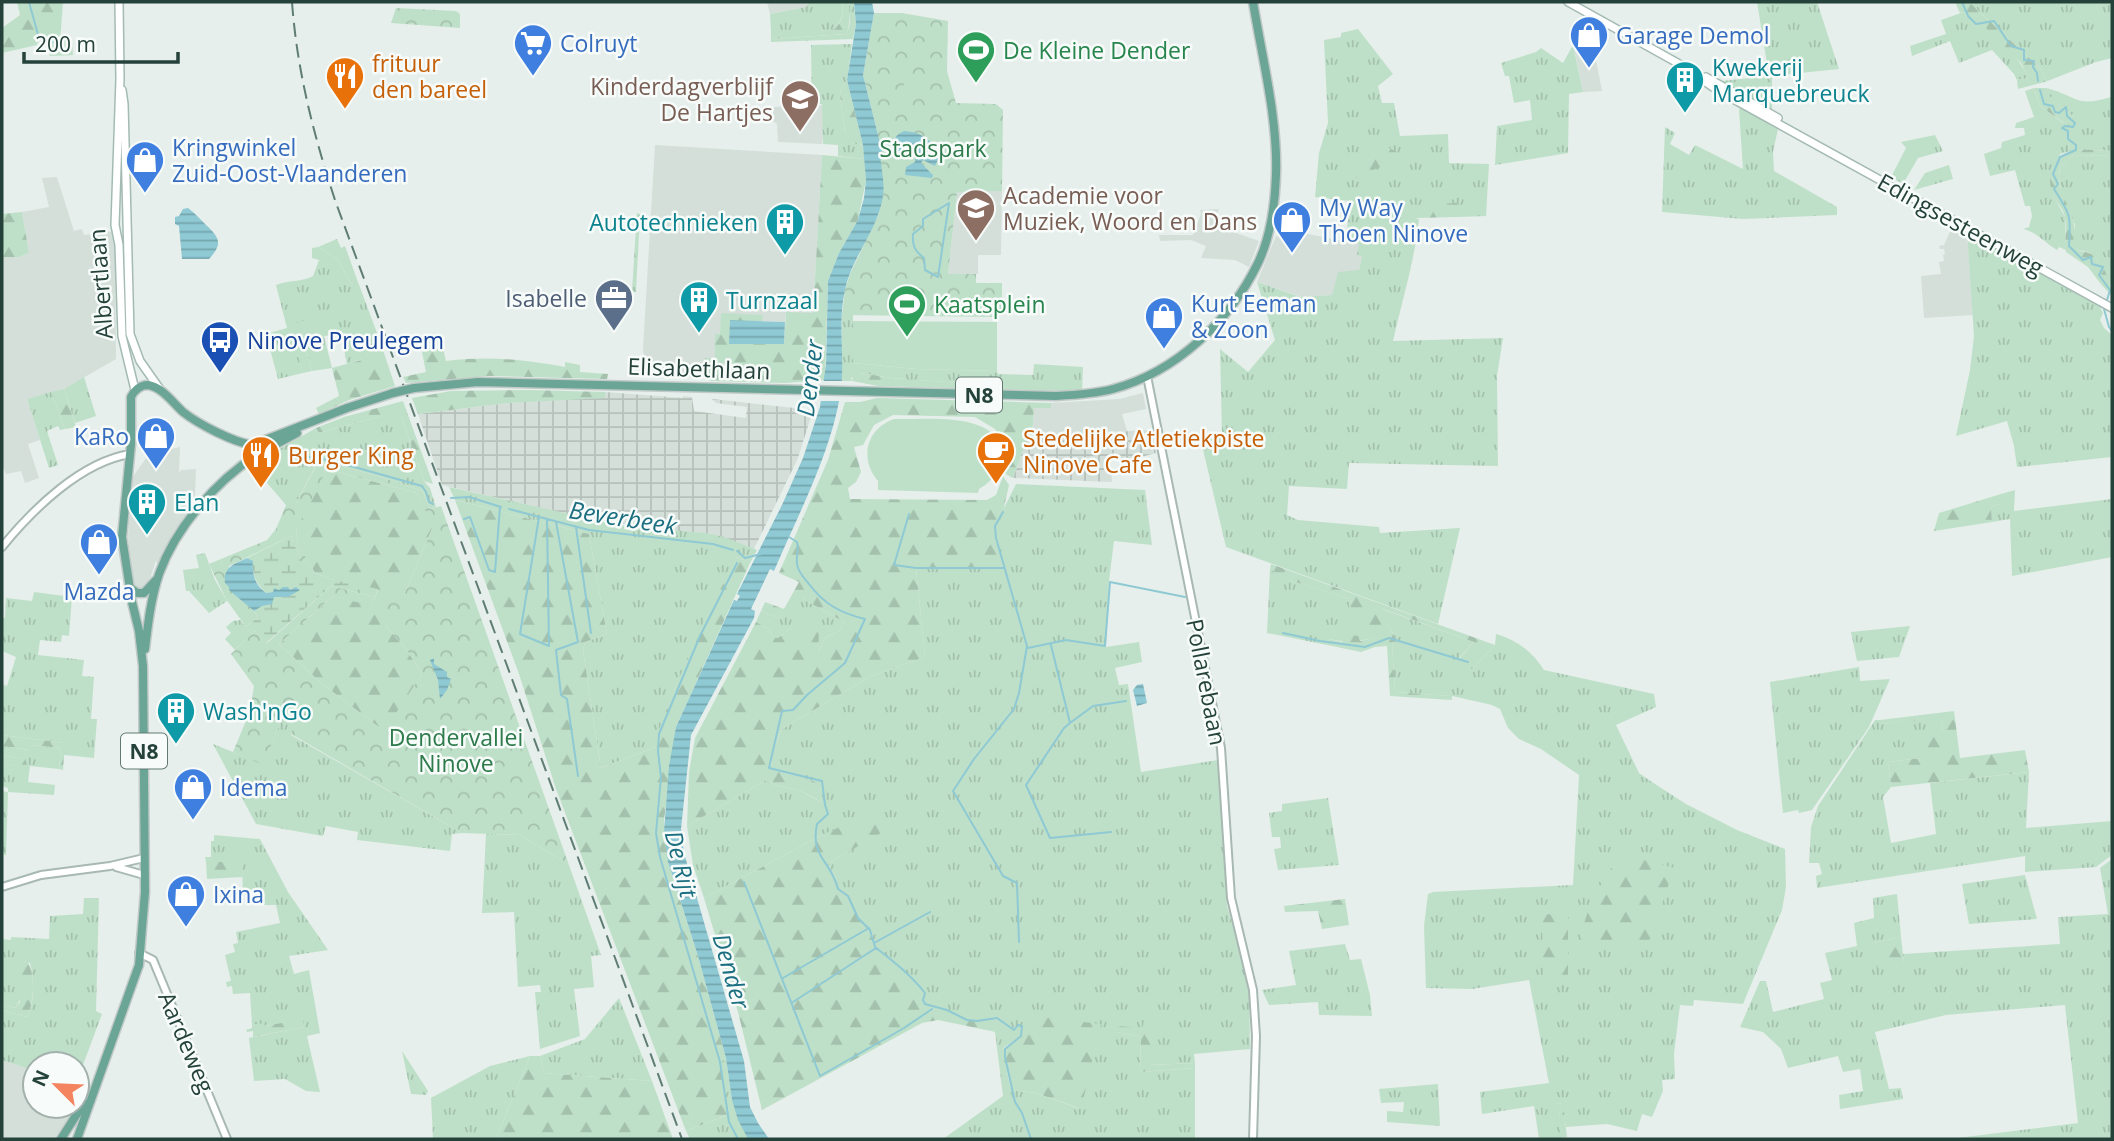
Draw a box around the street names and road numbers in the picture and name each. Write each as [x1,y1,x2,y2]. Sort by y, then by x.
street label: Edingsesteenweg [1872,165,2050,283]
street label: Albertlaan [80,228,120,340]
street label: Elisabethlaan [627,350,771,386]
road number: N8 [956,378,1002,412]
street label: Pollarebaan [1179,616,1235,748]
road number: N8 [121,734,167,768]
street label: Aardeweg [151,987,223,1098]

